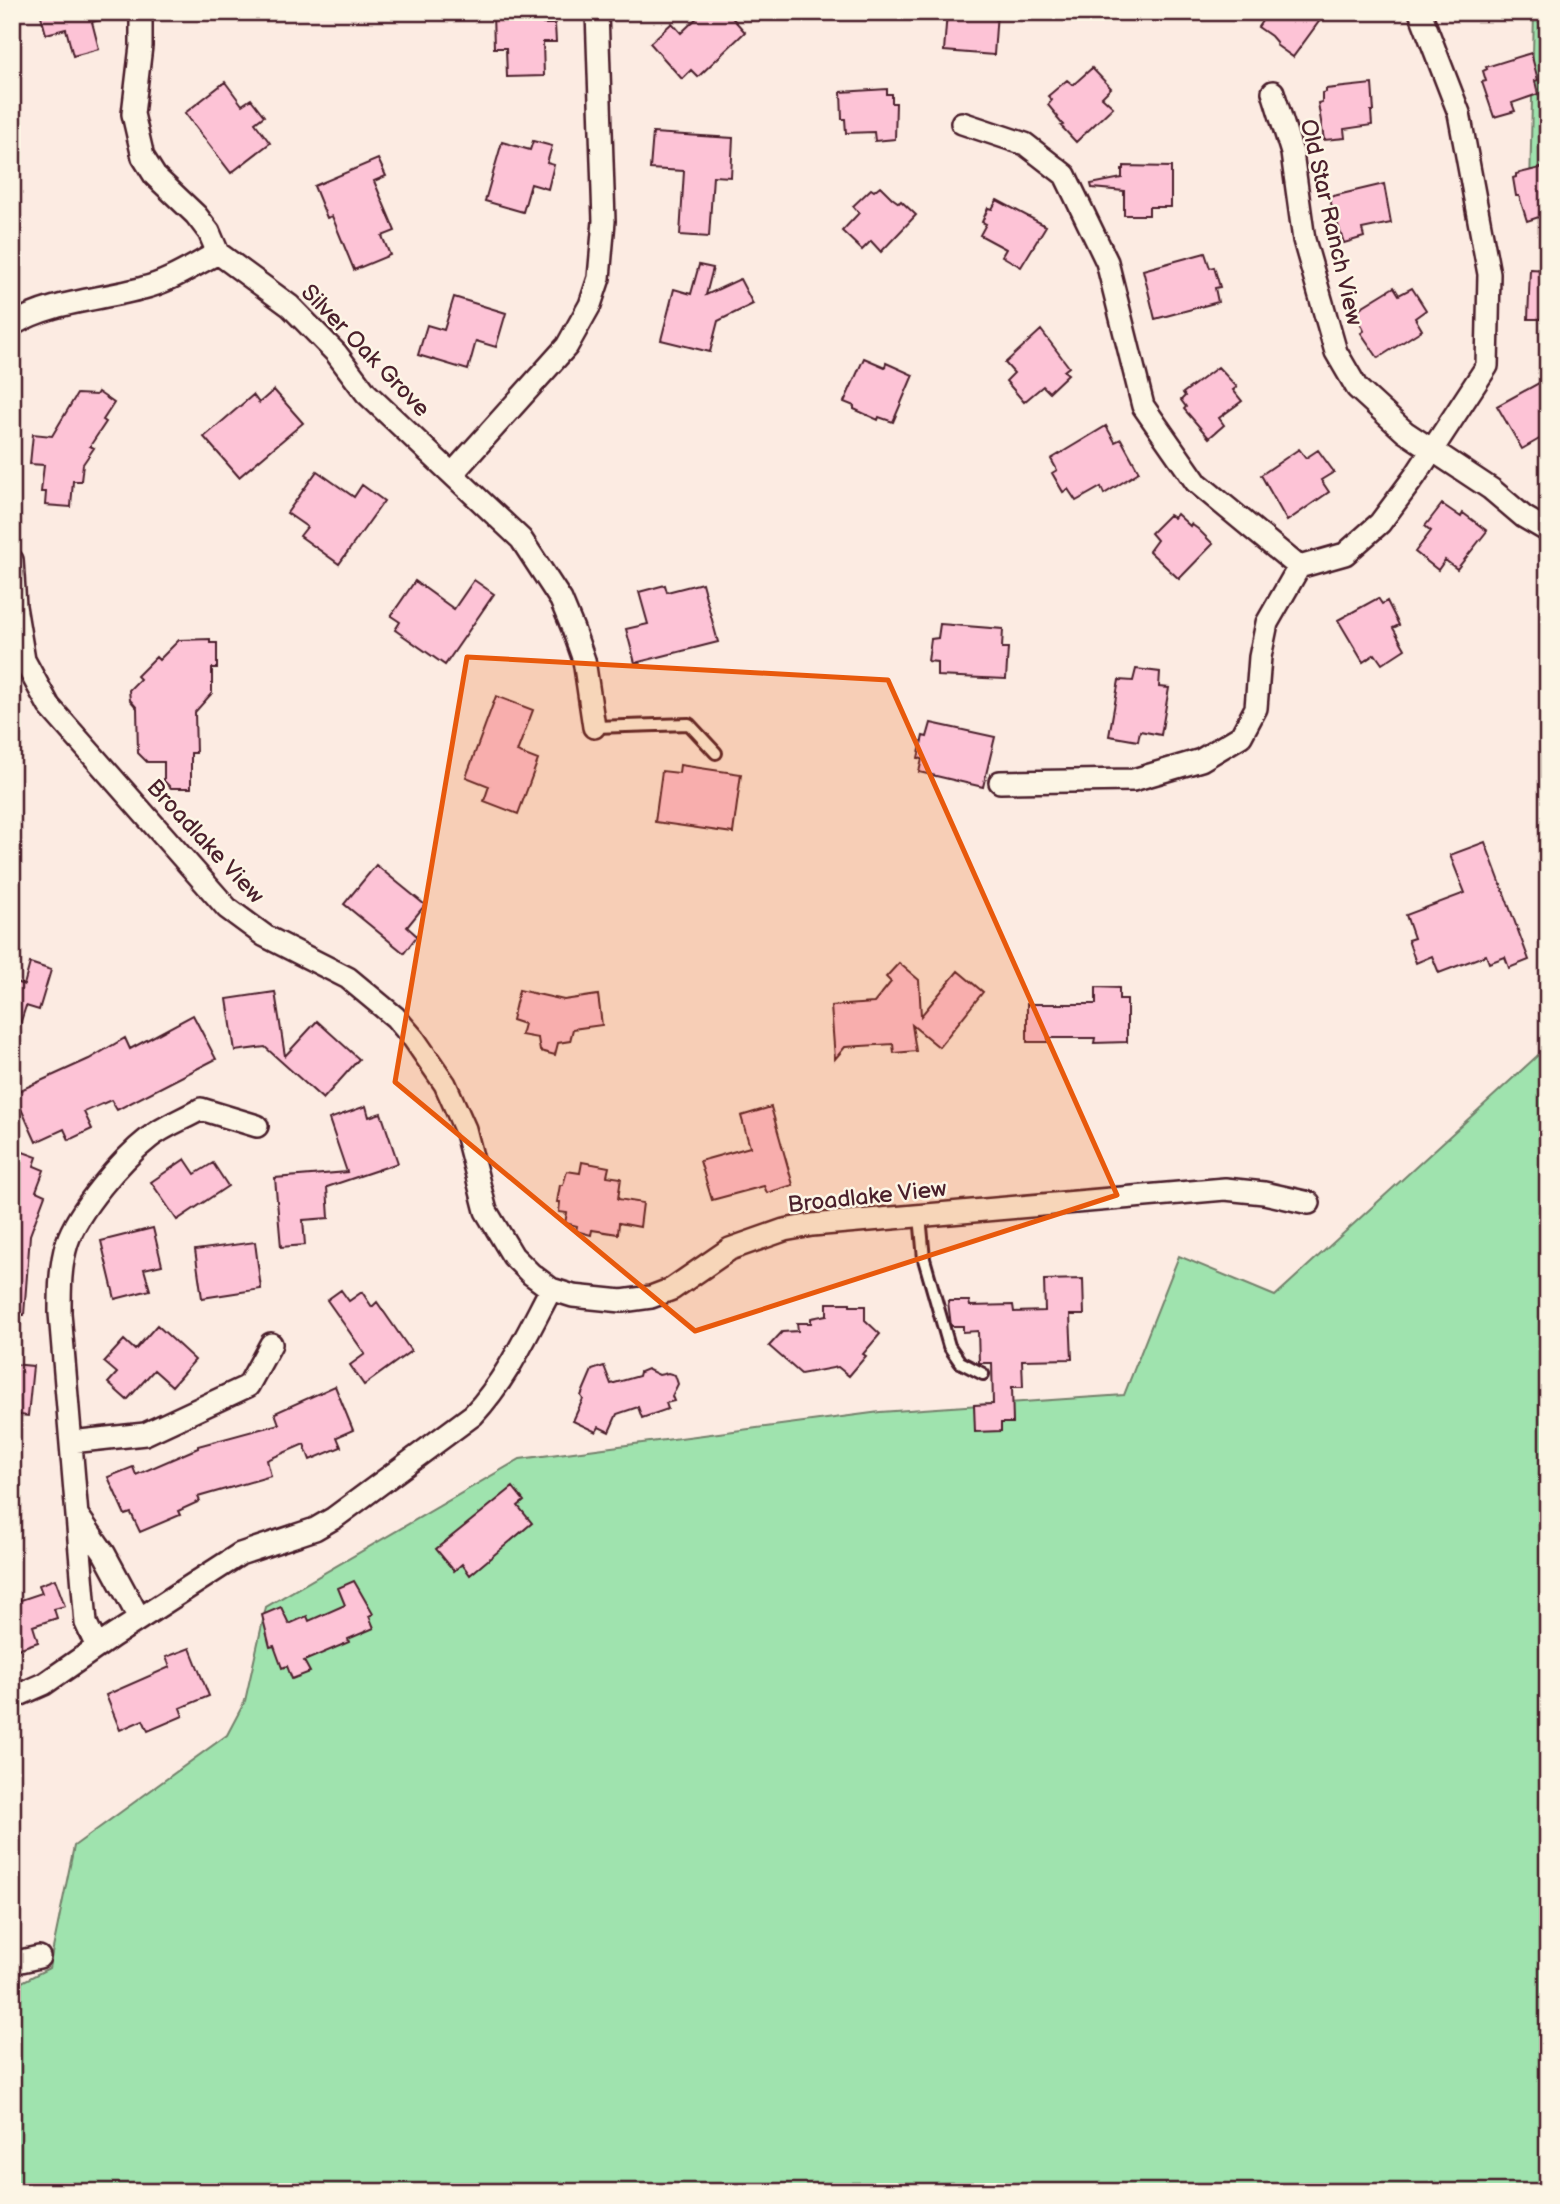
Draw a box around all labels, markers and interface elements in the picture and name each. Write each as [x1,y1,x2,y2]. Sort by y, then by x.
street label: Old Star Ranch View [1294,116,1368,329]
street label: Silver Oak Grove [295,279,436,423]
street label: Broadlake View [141,774,270,910]
street label: Broadlake View [786,1175,948,1219]

